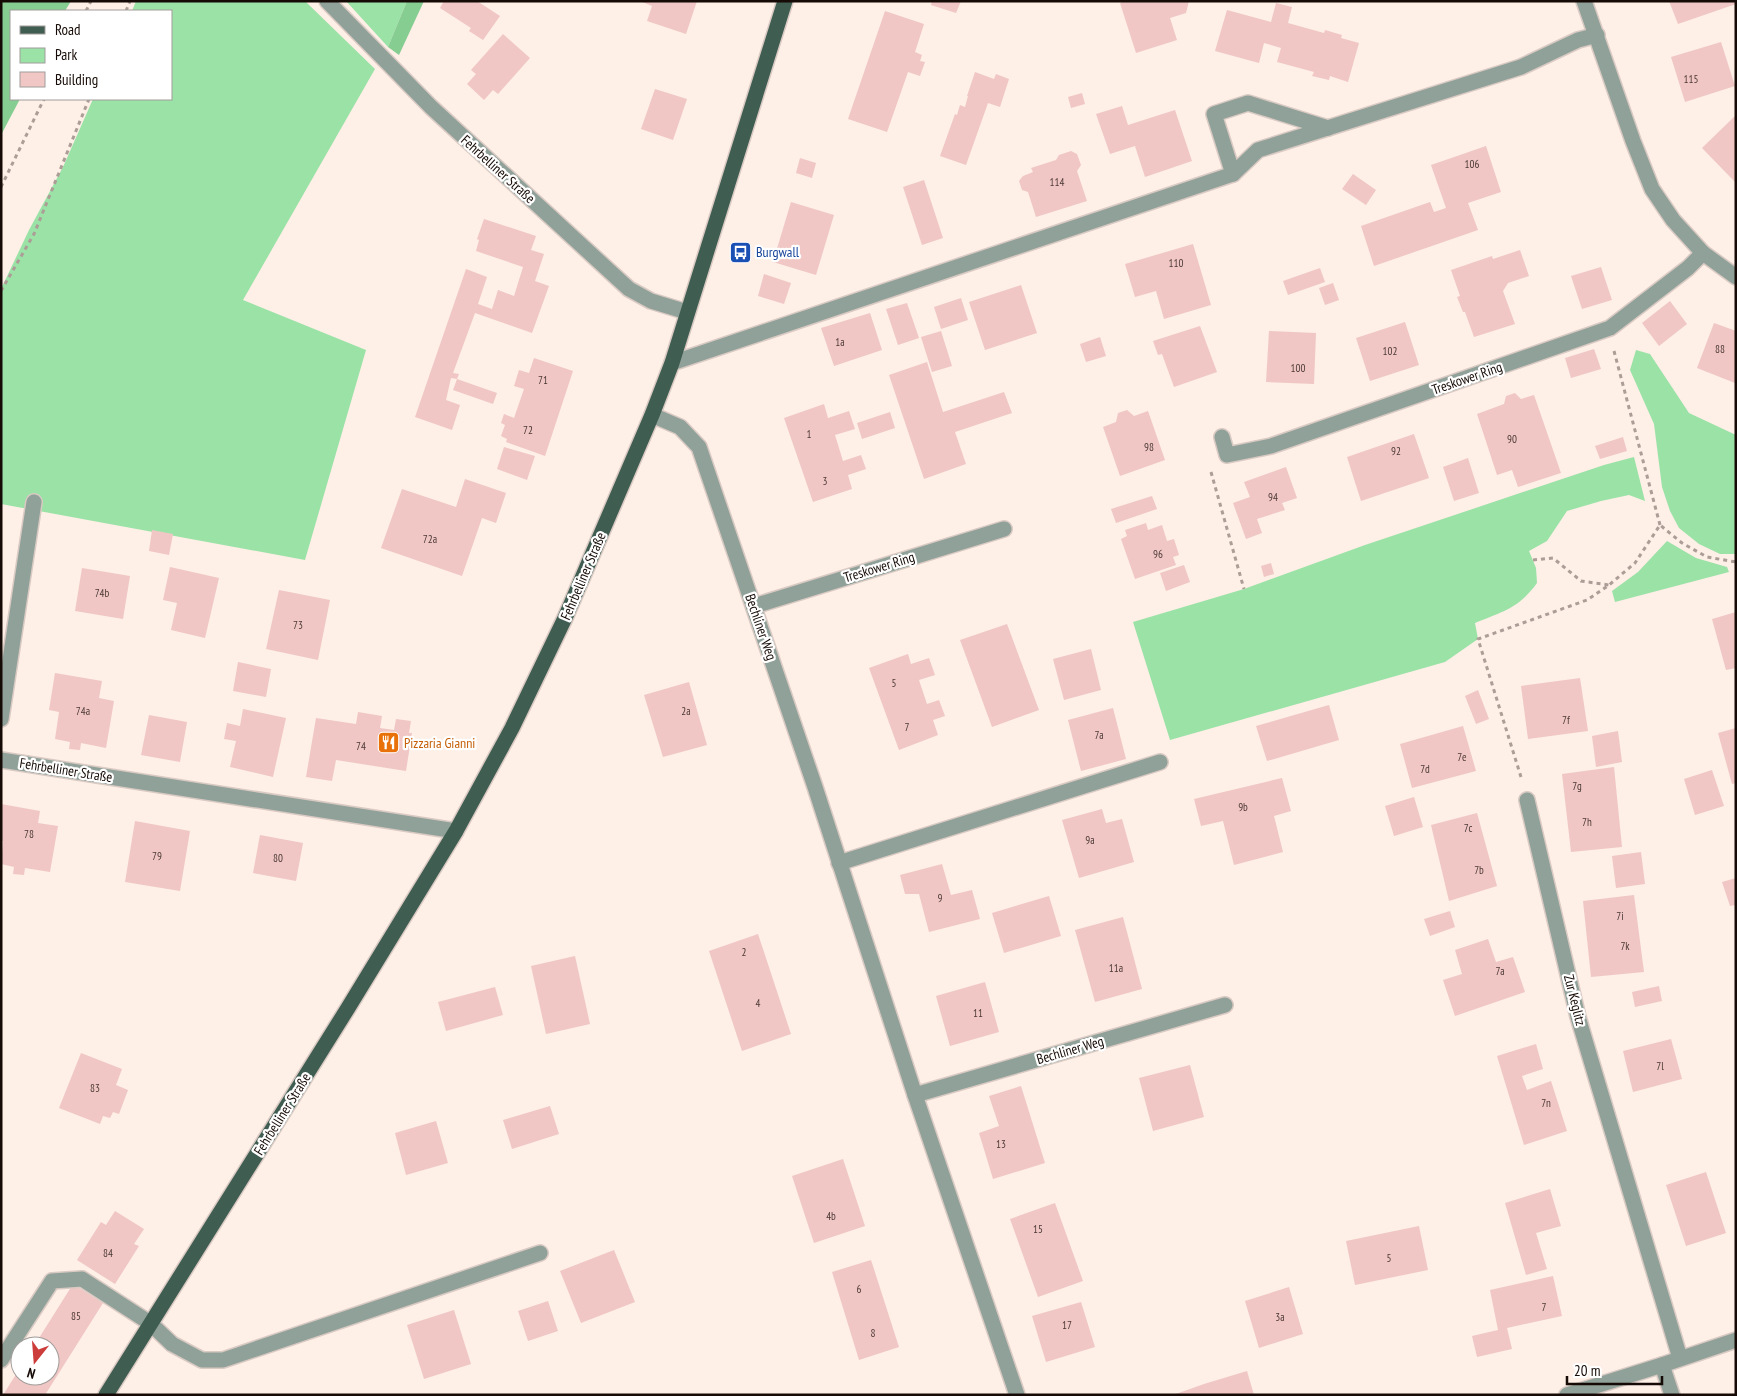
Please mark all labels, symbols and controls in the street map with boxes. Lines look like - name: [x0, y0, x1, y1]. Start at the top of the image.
- legend: [10, 10, 172, 100]
- text: Road: [55, 20, 81, 39]
- text: Park: [55, 45, 77, 64]
- text: Building: [55, 70, 98, 89]
- house number: 115: [1684, 72, 1698, 86]
- street label: Fehrbelliner Straße: [457, 131, 539, 207]
- house number: 106: [1465, 157, 1479, 171]
- house number: 114: [1050, 175, 1064, 189]
- bus stop icon: Burgwall: [728, 240, 752, 264]
- place label: Burgwall: [756, 243, 800, 261]
- house number: 110: [1169, 256, 1183, 270]
- house number: 1a: [835, 335, 845, 349]
- house number: 88: [1715, 342, 1725, 356]
- house number: 102: [1383, 344, 1397, 358]
- street label: Treskower Ring: [1429, 358, 1505, 398]
- house number: 100: [1291, 361, 1305, 375]
- house number: 71: [538, 373, 548, 387]
- house number: 72: [523, 423, 533, 437]
- house number: 1: [807, 427, 812, 441]
- house number: 90: [1507, 432, 1517, 446]
- house number: 98: [1144, 440, 1154, 454]
- house number: 92: [1391, 444, 1401, 458]
- house number: 3: [823, 474, 828, 488]
- house number: 94: [1268, 490, 1278, 504]
- street label: Fehrbelliner Straße: [556, 529, 610, 623]
- house number: 72a: [423, 532, 437, 546]
- house number: 96: [1153, 547, 1163, 561]
- street label: Treskower Ring: [841, 548, 917, 586]
- house number: 74b: [95, 586, 110, 600]
- street label: Bechliner Weg: [741, 592, 781, 662]
- house number: 73: [293, 618, 303, 632]
- house number: 5: [892, 676, 897, 690]
- house number: 74a: [76, 704, 90, 718]
- house number: 2a: [681, 704, 691, 718]
- house number: 7f: [1562, 713, 1571, 727]
- house number: 7: [905, 720, 910, 734]
- house number: 7a: [1094, 728, 1104, 742]
- restaurant icon: Pizzaria Gianni: [376, 731, 400, 755]
- place label: Pizzaria Gianni: [404, 734, 475, 752]
- house number: 74: [356, 739, 366, 753]
- house number: 7e: [1457, 750, 1467, 764]
- street label: Fehrbelliner Straße: [18, 754, 114, 786]
- house number: 7d: [1420, 762, 1430, 776]
- house number: 7g: [1572, 779, 1582, 793]
- house number: 9b: [1238, 800, 1248, 814]
- house number: 7h: [1582, 815, 1592, 829]
- house number: 7c: [1464, 821, 1472, 835]
- house number: 78: [24, 827, 34, 841]
- house number: 9a: [1085, 833, 1095, 847]
- house number: 79: [152, 849, 162, 863]
- house number: 80: [273, 851, 283, 865]
- house number: 7b: [1474, 863, 1484, 877]
- house number: 9: [938, 891, 943, 905]
- house number: 7i: [1616, 909, 1624, 923]
- house number: 7k: [1620, 939, 1630, 953]
- house number: 2: [742, 945, 747, 959]
- house number: 11a: [1109, 961, 1123, 975]
- house number: 7a: [1495, 964, 1505, 978]
- street label: Zur Keglitz: [1560, 973, 1590, 1027]
- house number: 4: [756, 996, 761, 1010]
- house number: 11: [973, 1006, 983, 1020]
- street label: Bechliner Weg: [1034, 1032, 1106, 1068]
- house number: 7l: [1656, 1059, 1664, 1073]
- street label: Fehrbelliner Straße: [250, 1069, 315, 1158]
- house number: 83: [90, 1081, 100, 1095]
- house number: 7n: [1541, 1096, 1551, 1110]
- house number: 13: [996, 1137, 1006, 1151]
- house number: 4b: [826, 1209, 836, 1223]
- house number: 15: [1033, 1222, 1043, 1236]
- house number: 84: [103, 1246, 113, 1260]
- house number: 5: [1387, 1251, 1392, 1265]
- house number: 6: [857, 1282, 862, 1296]
- house number: 7: [1542, 1300, 1547, 1314]
- house number: 85: [71, 1309, 81, 1323]
- house number: 3a: [1275, 1310, 1285, 1324]
- house number: 17: [1062, 1318, 1072, 1332]
- house number: 8: [871, 1326, 876, 1340]
- north arrow: [10, 1336, 60, 1386]
- scale bar: [1567, 1354, 1662, 1386]
- text: 20 m: [1574, 1361, 1600, 1380]
- text: N: [25, 1364, 37, 1383]

